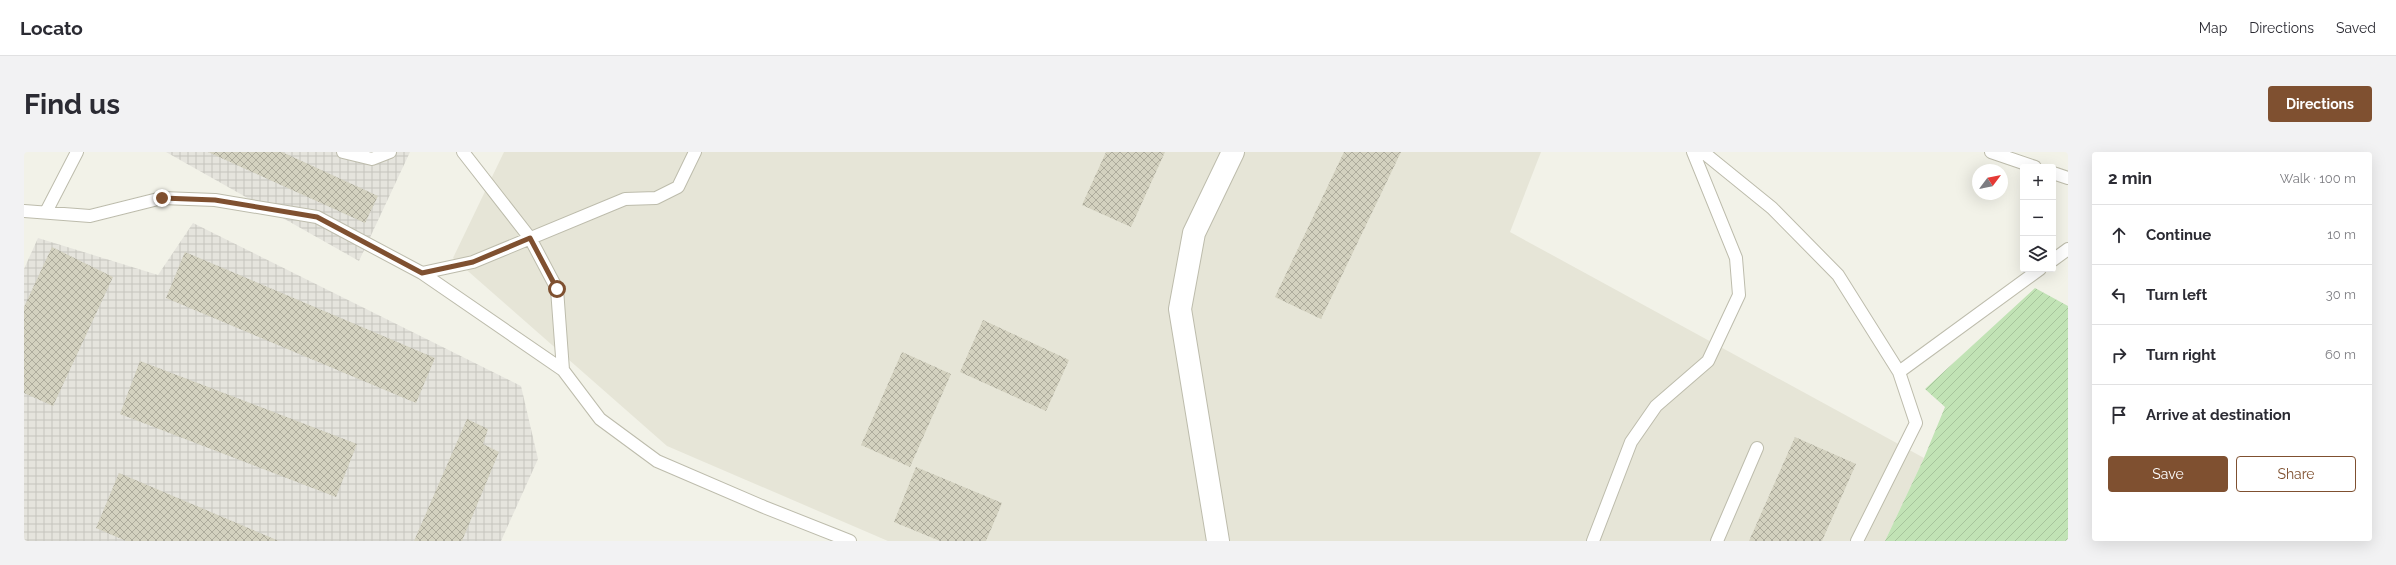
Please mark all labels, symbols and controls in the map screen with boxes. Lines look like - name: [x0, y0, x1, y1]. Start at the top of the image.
- text: Locato: [20, 17, 83, 39]
- text: Map: [2199, 20, 2227, 36]
- text: Directions: [2249, 20, 2314, 36]
- text: Saved: [2336, 20, 2376, 36]
- button: Directions: [2268, 86, 2372, 122]
- text: Find us: [24, 88, 120, 121]
- north arrow: [1972, 164, 2008, 200]
- map controls: [2020, 164, 2056, 272]
- button: +: [2020, 164, 2056, 200]
- text: 2 min: [2108, 168, 2152, 188]
- text: Walk · 100 m: [2280, 171, 2356, 186]
- route end: [153, 189, 171, 207]
- button: −: [2020, 200, 2056, 236]
- icon: ahead: [2108, 224, 2130, 246]
- text: Continue: [2146, 226, 2211, 244]
- text: 10 m: [2327, 227, 2356, 242]
- button: layers: [2020, 236, 2056, 272]
- route start: [548, 280, 566, 298]
- icon: left: [2108, 284, 2130, 306]
- text: Turn left: [2146, 286, 2207, 304]
- text: 30 m: [2326, 287, 2356, 302]
- icon: right: [2108, 344, 2130, 366]
- text: Turn right: [2146, 346, 2216, 364]
- text: 60 m: [2325, 347, 2356, 362]
- icon: arrive: [2108, 404, 2130, 426]
- text: Arrive at destination: [2146, 406, 2291, 424]
- button: Save: [2108, 456, 2228, 492]
- button: Share: [2236, 456, 2356, 492]

